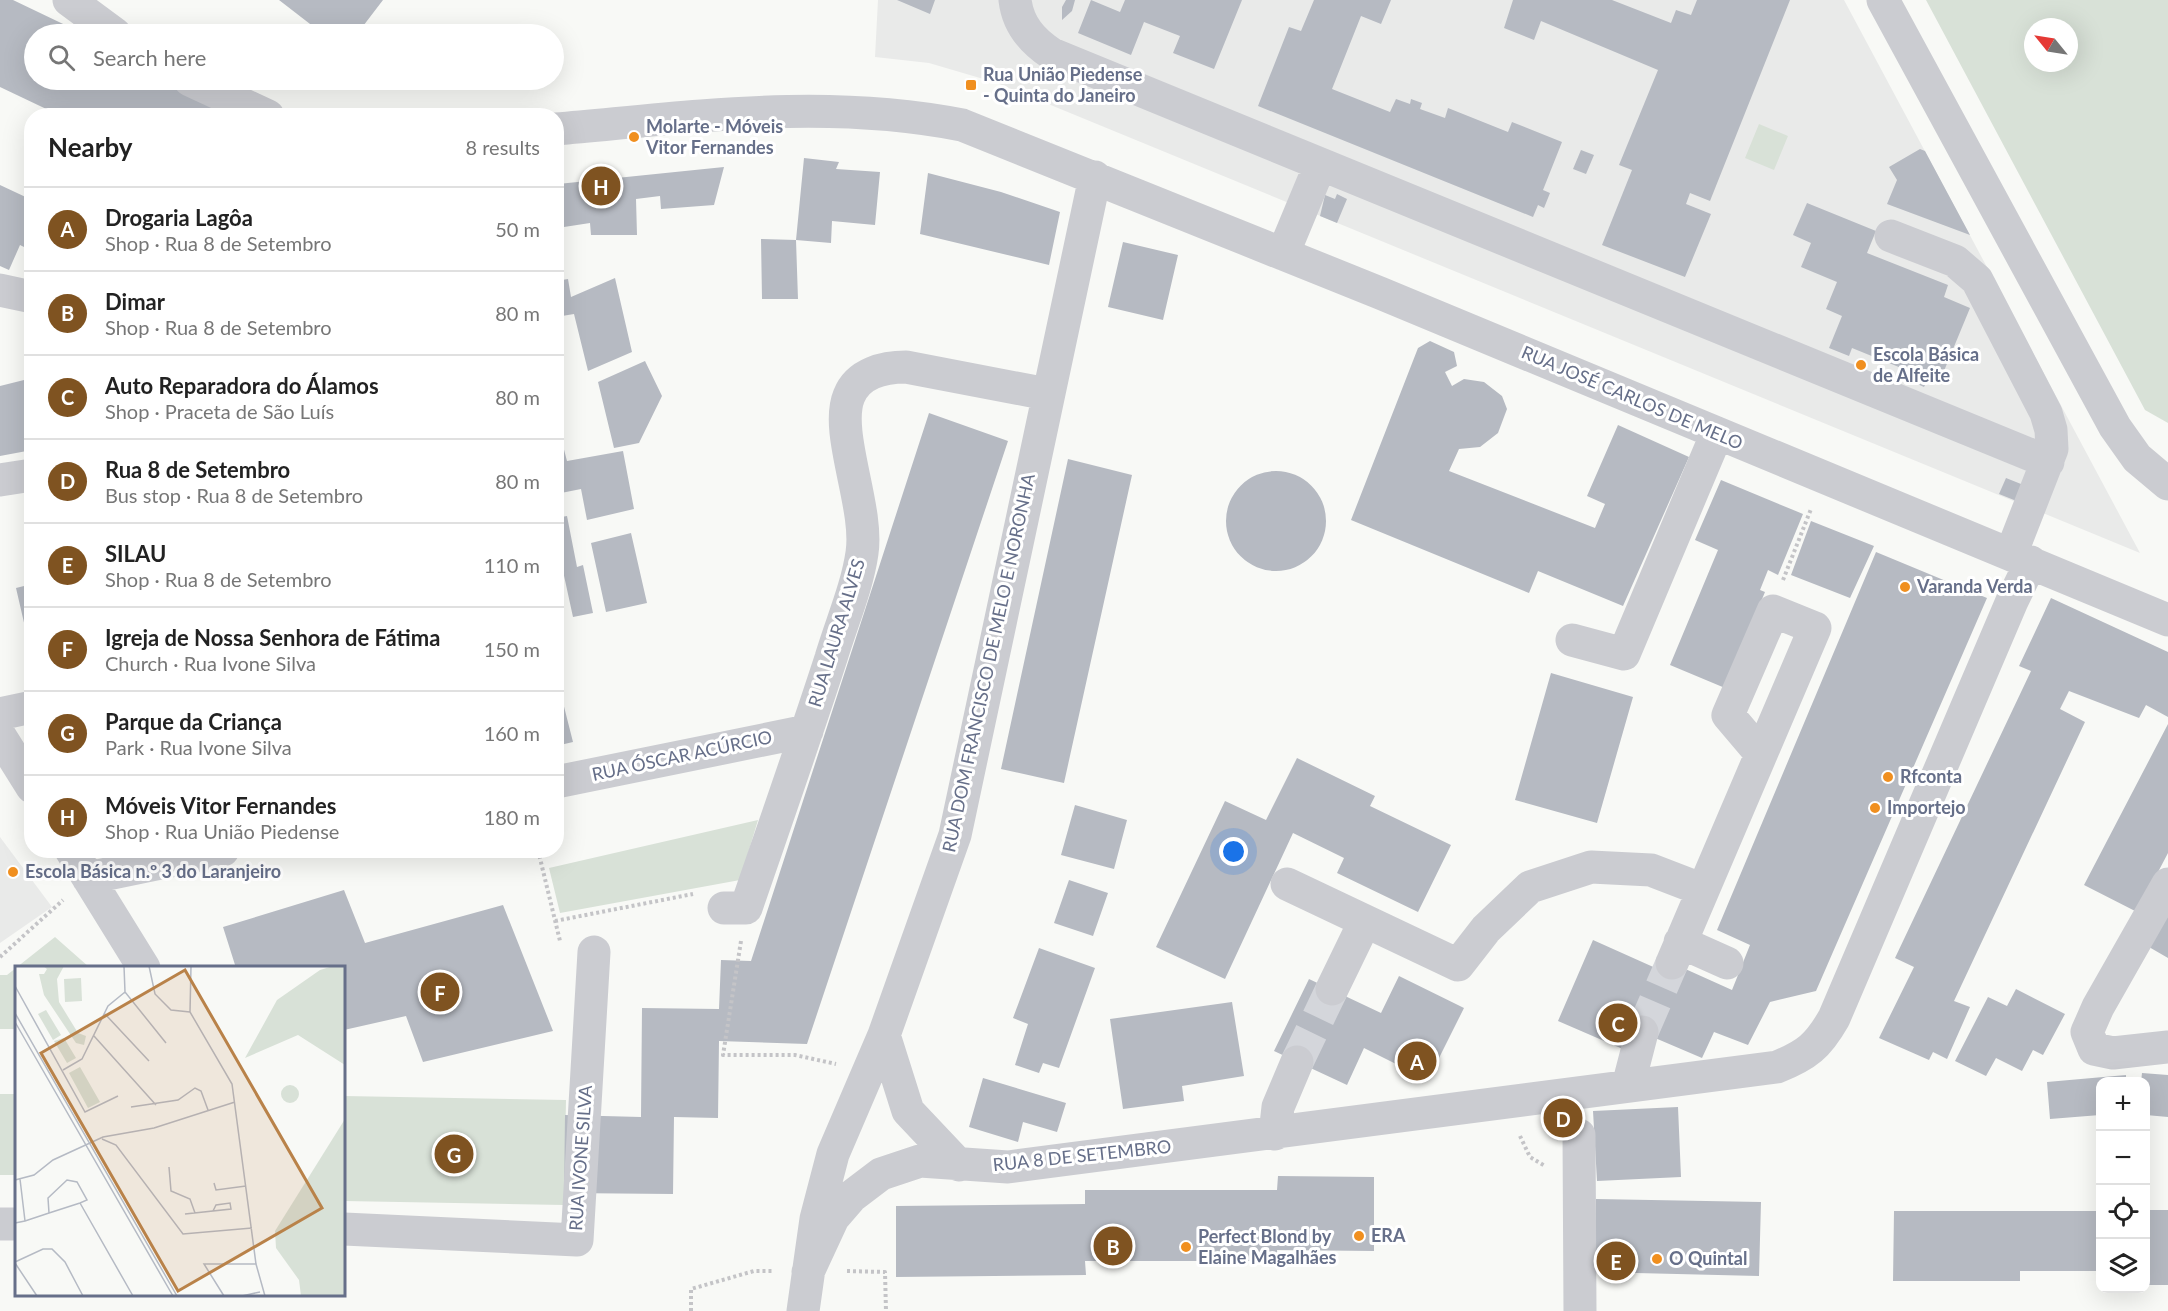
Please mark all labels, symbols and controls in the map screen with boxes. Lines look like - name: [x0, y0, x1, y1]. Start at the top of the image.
- north arrow: [2024, 18, 2078, 72]
- search box: [24, 24, 564, 90]
- icon: search: [45, 41, 78, 74]
- text: Search here: [93, 44, 206, 71]
- place label: Rua União Piedense - Quinta do Janeiro: [983, 63, 1143, 106]
- marker: Rua União Piedense - Quinta do Janeiro: [964, 78, 978, 92]
- place label: Molarte - Móveis Vitor Fernandes: [645, 115, 783, 158]
- marker: Molarte - Móveis Vitor Fernandes: [627, 130, 641, 144]
- text: Nearby: [48, 131, 133, 163]
- text: 8 results: [465, 135, 540, 159]
- pin: H: [582, 164, 620, 208]
- text: Drogaria Lagôa: [105, 204, 253, 231]
- text: A: [61, 217, 74, 241]
- text: 50 m: [495, 217, 540, 241]
- text: Shop · Rua 8 de Setembro: [105, 231, 332, 255]
- text: Dimar: [105, 288, 165, 315]
- text: B: [61, 301, 74, 325]
- text: 80 m: [495, 301, 540, 325]
- text: Shop · Rua 8 de Setembro: [105, 315, 332, 339]
- street label: RUA JOSÉ CARLOS DE MELO: [1518, 340, 1746, 454]
- place label: Escola Básica de Alfeite: [1873, 343, 1979, 386]
- marker: Escola Básica de Alfeite: [1854, 358, 1868, 372]
- text: Auto Reparadora do Álamos: [105, 372, 379, 399]
- text: C: [61, 385, 74, 409]
- text: 80 m: [495, 385, 540, 409]
- text: Shop · Praceta de São Luís: [105, 399, 334, 423]
- text: Rua 8 de Setembro: [105, 456, 290, 483]
- text: D: [60, 469, 75, 493]
- text: 80 m: [495, 469, 540, 493]
- street label: RUA DOM FRANCISCO DE MELO E NORONHA: [937, 471, 1039, 854]
- text: Bus stop · Rua 8 de Setembro: [105, 483, 363, 507]
- text: SILAU: [105, 540, 166, 567]
- text: E: [62, 553, 73, 577]
- text: 110 m: [484, 553, 540, 577]
- street label: RUA LAURA ALVES: [803, 556, 869, 709]
- text: Shop · Rua 8 de Setembro: [105, 567, 332, 591]
- place label: Varanda Verda: [1916, 575, 2033, 597]
- marker: Varanda Verda: [1898, 580, 1912, 594]
- text: Igreja de Nossa Senhora de Fátima: [105, 624, 440, 651]
- text: F: [62, 637, 73, 661]
- text: 150 m: [484, 637, 540, 661]
- text: Church · Rua Ivone Silva: [105, 651, 316, 675]
- text: Parque da Criança: [105, 708, 282, 735]
- text: G: [60, 721, 75, 745]
- text: 160 m: [484, 721, 540, 745]
- street label: RUA ÓSCAR ACÚRCIO: [590, 725, 774, 785]
- text: Park · Rua Ivone Silva: [105, 735, 292, 759]
- place label: Rfconta: [1900, 765, 1962, 787]
- marker: Rfconta: [1881, 770, 1895, 784]
- text: Móveis Vitor Fernandes: [105, 792, 337, 819]
- place label: Importejo: [1887, 796, 1966, 818]
- marker: Importejo: [1868, 801, 1882, 815]
- text: H: [60, 805, 75, 829]
- text: 180 m: [484, 805, 540, 829]
- text: Shop · Rua União Piedense: [105, 819, 339, 843]
- your location: [1219, 837, 1248, 866]
- place label: Escola Básica n.º 3 do Laranjeiro: [25, 860, 281, 882]
- marker: Escola Básica n.º 3 do Laranjeiro: [6, 865, 20, 879]
- inset map: [15, 966, 345, 1296]
- pin: F: [420, 970, 460, 1014]
- pin: C: [1598, 1000, 1638, 1046]
- pin: A: [1398, 1038, 1436, 1084]
- map controls: [2096, 1077, 2150, 1293]
- button: +: [2096, 1077, 2150, 1131]
- street label: RUA IVONE SILVA: [564, 1083, 596, 1232]
- pin: D: [1544, 1096, 1582, 1140]
- button: −: [2096, 1131, 2150, 1185]
- pin: G: [434, 1132, 474, 1176]
- street label: RUA 8 DE SETEMBRO: [992, 1135, 1172, 1175]
- button: locate: [2096, 1185, 2150, 1239]
- pin: B: [1094, 1224, 1132, 1268]
- place label: ERA: [1371, 1224, 1406, 1246]
- place label: Perfect Blond by Elaine Magalhães: [1198, 1225, 1337, 1268]
- marker: ERA: [1352, 1229, 1366, 1243]
- pin: E: [1596, 1238, 1636, 1284]
- button: layers: [2096, 1239, 2150, 1293]
- marker: Perfect Blond by Elaine Magalhães: [1179, 1240, 1193, 1254]
- place label: O Quintal: [1669, 1247, 1747, 1269]
- marker: O Quintal: [1650, 1252, 1664, 1266]

